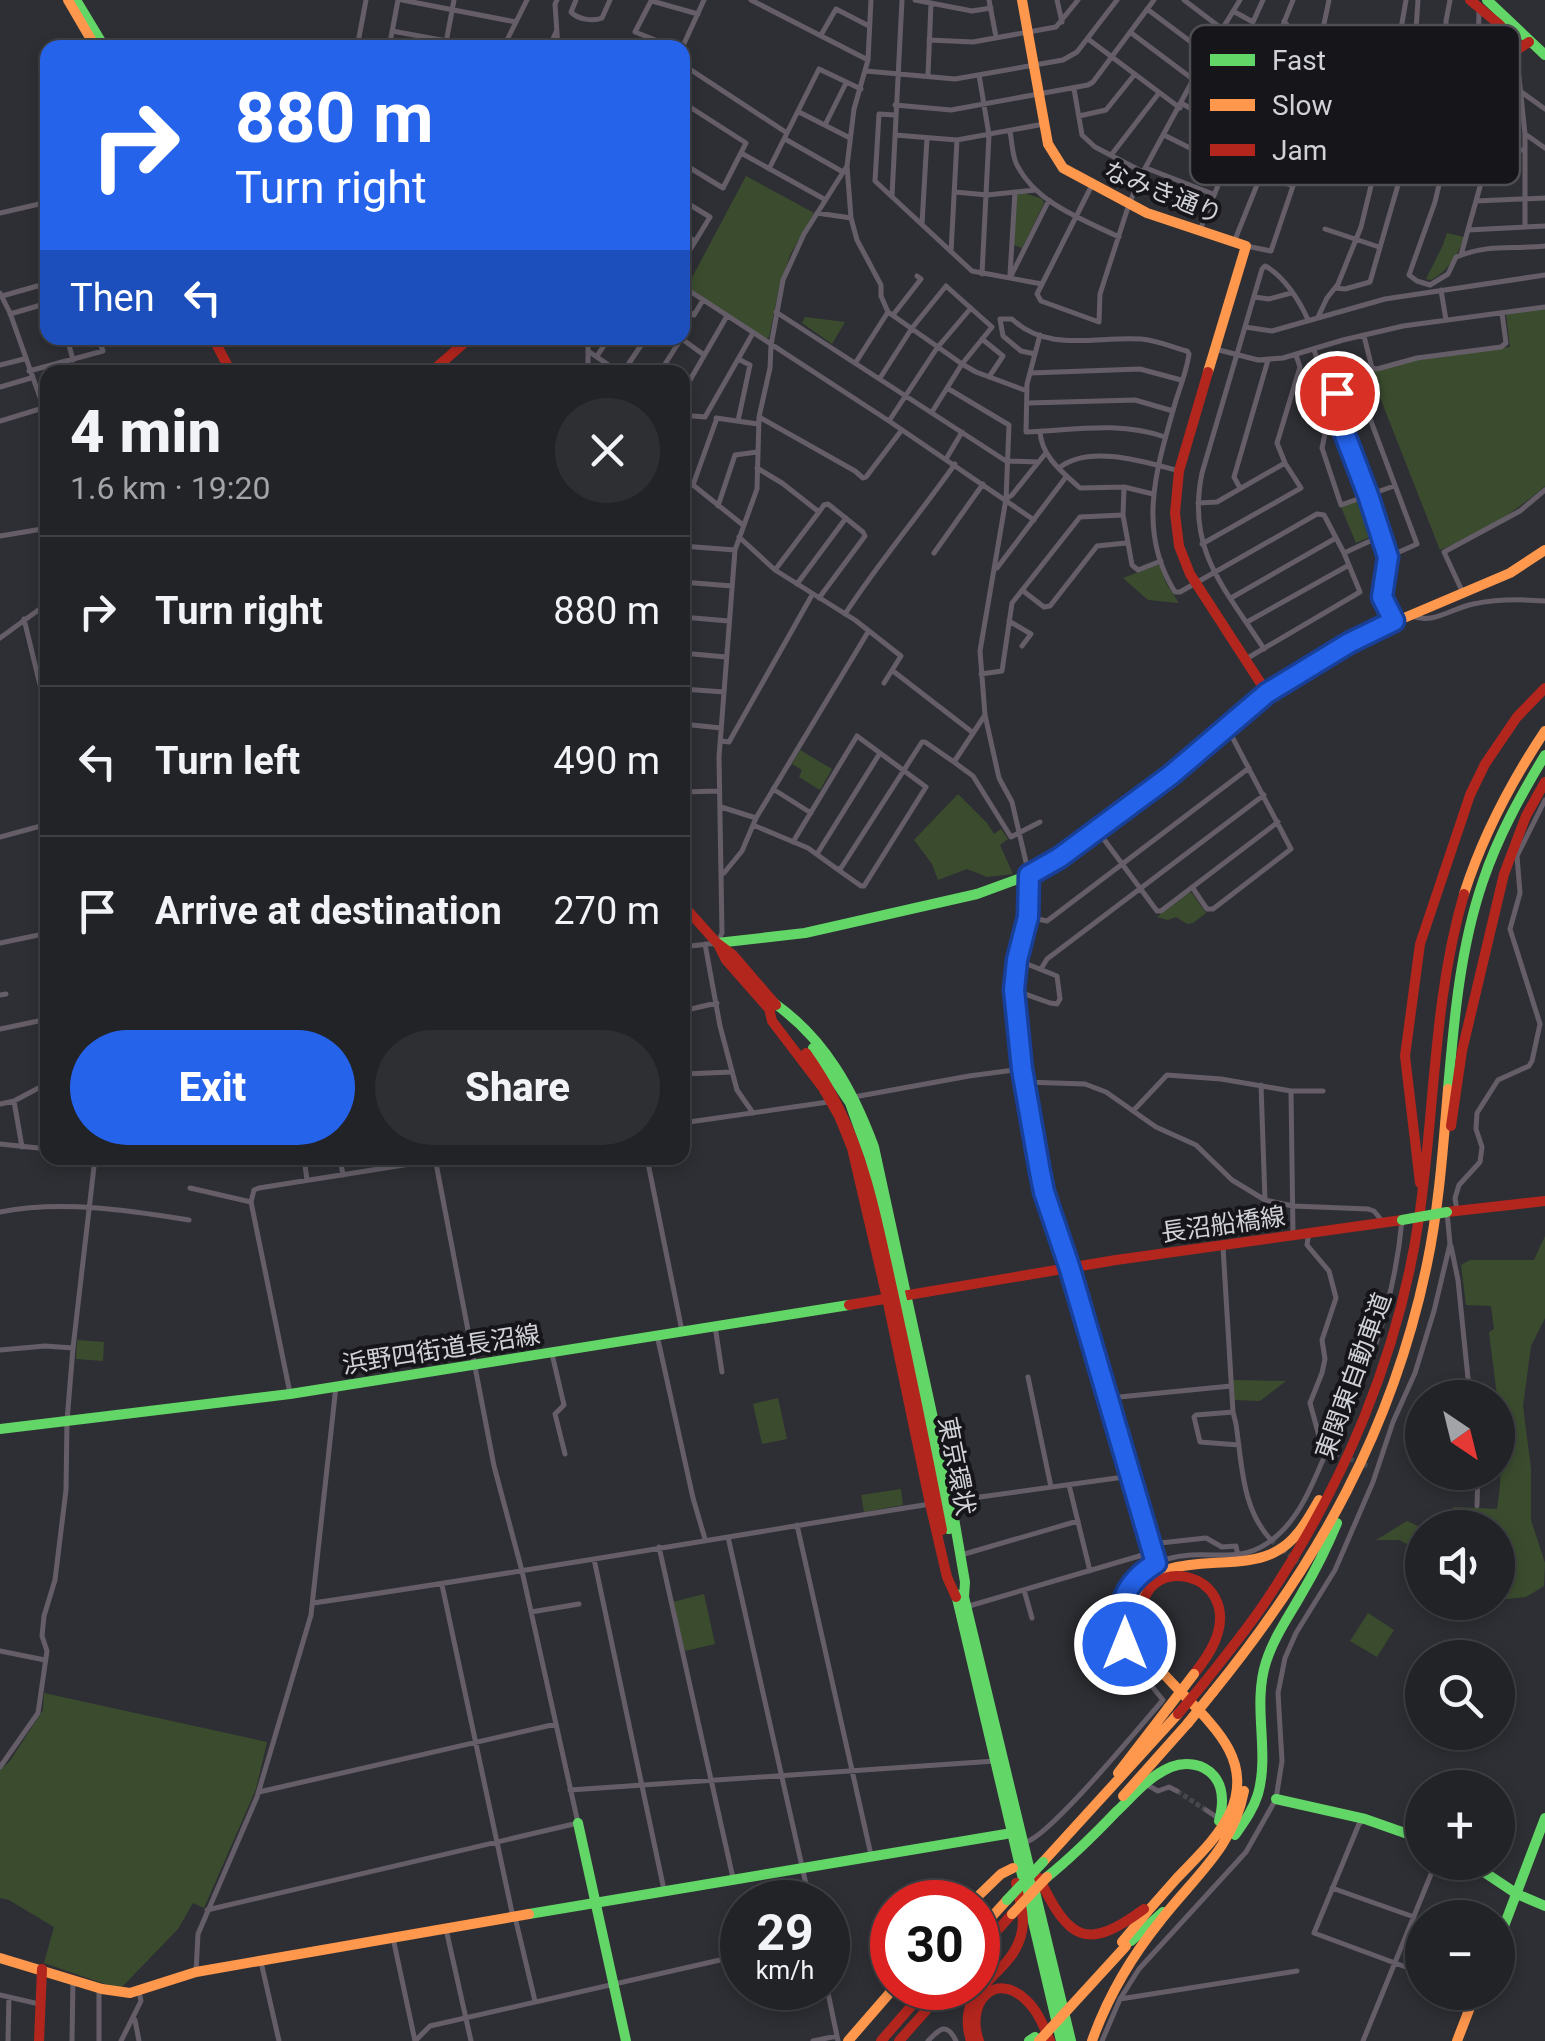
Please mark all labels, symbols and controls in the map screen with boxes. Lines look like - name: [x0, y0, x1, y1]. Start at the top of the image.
- legend: [1190, 25, 1520, 185]
- text: Fast: [1272, 44, 1326, 77]
- text: 880 m: [235, 77, 434, 159]
- icon: right: [70, 80, 200, 210]
- text: Slow: [1272, 89, 1332, 122]
- text: Jam: [1272, 134, 1327, 167]
- street label: なみき通り: [1099, 156, 1226, 229]
- text: Turn right: [235, 161, 427, 214]
- icon: left: [175, 270, 230, 325]
- text: Then: [70, 276, 155, 320]
- pin: [1295, 351, 1380, 436]
- icon: arrive: [1310, 366, 1365, 421]
- text: 4 min: [70, 396, 221, 467]
- button: close: [555, 398, 660, 503]
- text: 1.6 km · 19:20: [70, 469, 271, 507]
- icon: right: [70, 584, 125, 639]
- text: Turn right: [155, 589, 323, 633]
- text: 880 m: [553, 589, 660, 633]
- icon: left: [70, 734, 125, 789]
- text: Turn left: [155, 739, 300, 783]
- text: 490 m: [553, 739, 660, 783]
- icon: arrive: [70, 884, 125, 939]
- text: Arrive at destination: [155, 889, 502, 933]
- text: 270 m: [553, 889, 660, 933]
- button: Exit: [70, 1030, 355, 1145]
- button: Share: [375, 1030, 660, 1145]
- street label: 長沼船橋線: [1159, 1201, 1287, 1248]
- street label: 東関東自動車道: [1310, 1289, 1397, 1463]
- street label: 浜野四街道長沼線: [340, 1320, 542, 1379]
- north arrow: [1405, 1380, 1515, 1490]
- map controls: [1405, 1380, 1515, 2010]
- street label: 東京環状: [933, 1414, 980, 1518]
- button: sound: [1405, 1510, 1515, 1620]
- position arrow: [1073, 1592, 1177, 1696]
- button: search: [1405, 1640, 1515, 1750]
- button: +: [1405, 1770, 1515, 1880]
- speed limit sign: 30: [870, 1880, 1000, 2010]
- button: −: [1405, 1900, 1515, 2010]
- text: 29: [756, 1904, 814, 1962]
- text: km/h: [756, 1956, 814, 1985]

